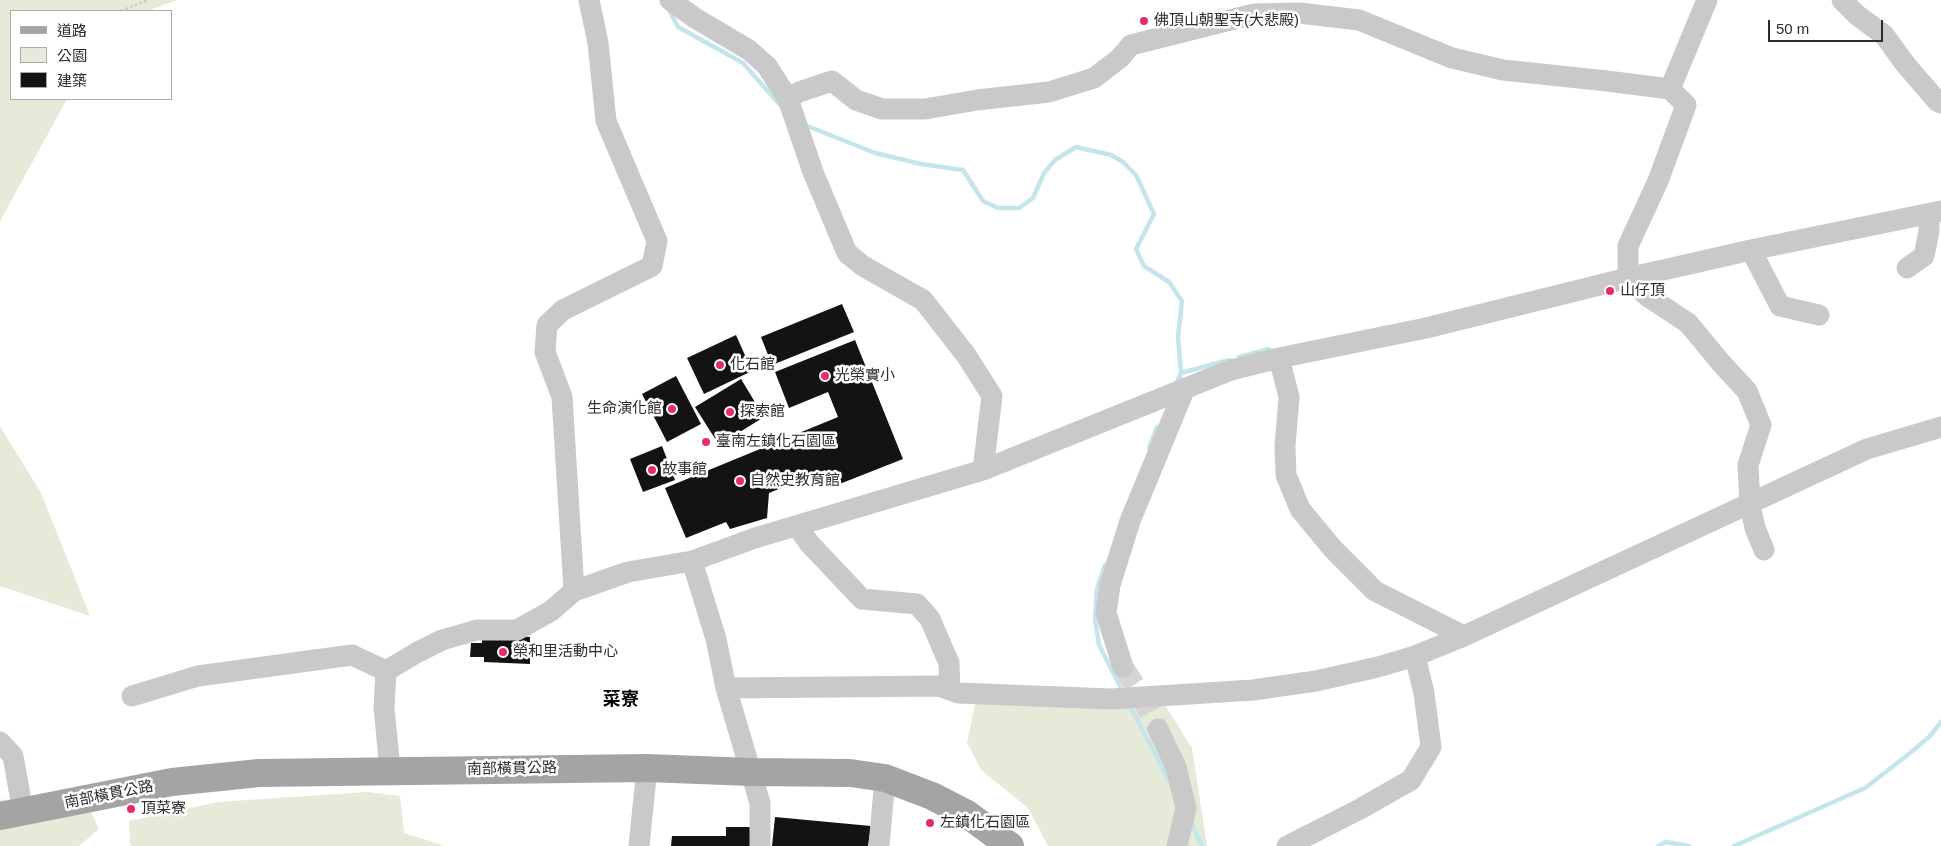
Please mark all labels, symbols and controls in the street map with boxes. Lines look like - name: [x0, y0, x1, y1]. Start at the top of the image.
- legend: [10, 10, 172, 100]
- scale bar: [1771, 10, 1886, 42]
- place label: 佛頂山朝聖寺(大悲殿): [1154, 12, 1299, 30]
- marker: 佛頂山朝聖寺(大悲殿): [1138, 15, 1150, 27]
- text: 50 m: [1776, 20, 1809, 37]
- text: 道路: [57, 22, 87, 39]
- text: 公園: [57, 47, 87, 64]
- text: 建築: [57, 72, 87, 89]
- place label: 山仔頂: [1620, 282, 1665, 300]
- marker: 山仔頂: [1604, 285, 1616, 297]
- place label: 化石館: [730, 356, 775, 374]
- marker: 化石館: [714, 359, 726, 371]
- place label: 光榮實小: [835, 367, 895, 385]
- marker: 光榮實小: [819, 370, 831, 382]
- place label: 生命演化館: [587, 400, 662, 418]
- marker: 生命演化館: [666, 403, 678, 415]
- place label: 探索館: [740, 403, 785, 421]
- marker: 探索館: [724, 406, 736, 418]
- place label: 臺南左鎮化石園區: [716, 433, 836, 451]
- marker: 臺南左鎮化石園區: [700, 436, 712, 448]
- place label: 故事館: [662, 461, 707, 479]
- marker: 故事館: [646, 464, 658, 476]
- place label: 自然史教育館: [750, 472, 840, 490]
- marker: 自然史教育館: [734, 475, 746, 487]
- place label: 榮和里活動中心: [513, 643, 618, 661]
- marker: 榮和里活動中心: [497, 646, 509, 658]
- district label: 菜寮: [603, 689, 639, 711]
- street label: 南部橫貫公路: [467, 759, 557, 779]
- street label: 南部橫貫公路: [63, 778, 155, 812]
- place label: 頂菜寮: [141, 800, 186, 818]
- marker: 頂菜寮: [125, 803, 137, 815]
- place label: 左鎮化石園區: [940, 814, 1030, 832]
- marker: 左鎮化石園區: [924, 817, 936, 829]

